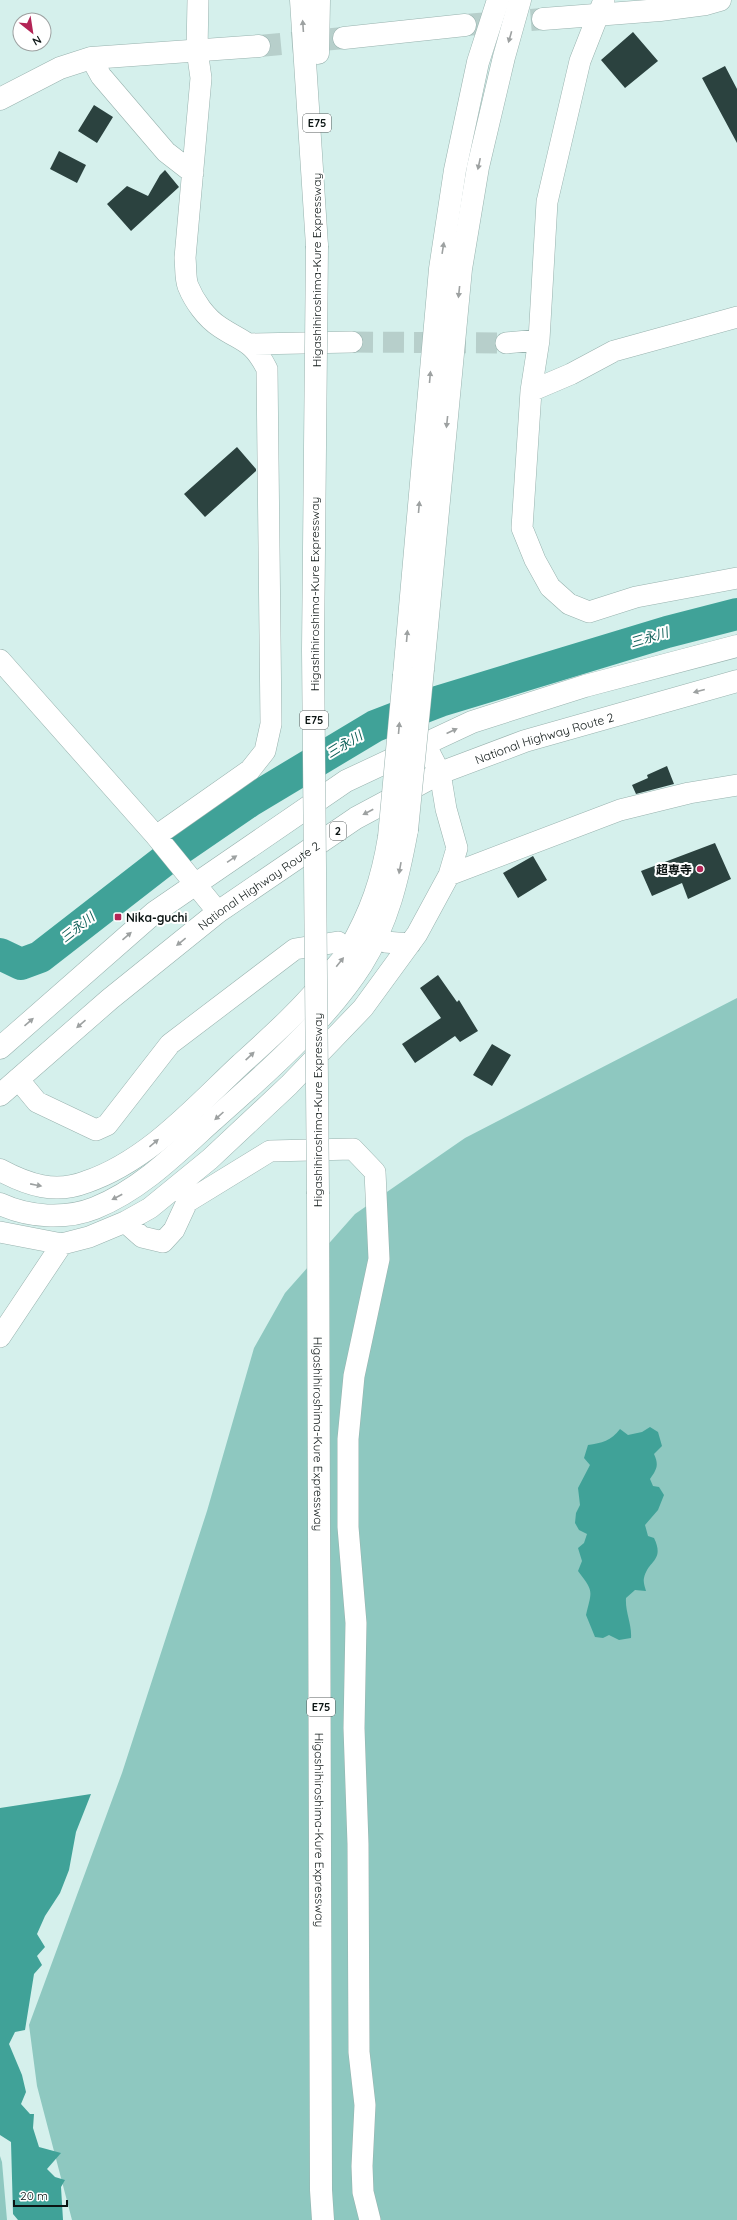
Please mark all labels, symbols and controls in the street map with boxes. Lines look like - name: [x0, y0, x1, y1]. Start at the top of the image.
- north arrow: [12, 12, 52, 52]
- one-way arrow: [300, 19, 306, 32]
- one-way arrow: [507, 32, 513, 44]
- text: N: [30, 33, 44, 49]
- road number: E75: [303, 114, 331, 132]
- one-way arrow: [476, 158, 482, 170]
- street label: Higashihiroshima-Kure Expressway: [309, 173, 324, 367]
- one-way arrow: [440, 242, 446, 254]
- one-way arrow: [456, 286, 463, 298]
- one-way arrow: [427, 371, 433, 383]
- one-way arrow: [443, 416, 450, 428]
- street label: Higashihiroshima-Kure Expressway: [307, 497, 322, 691]
- one-way arrow: [415, 501, 422, 513]
- water label: 三永川: [628, 623, 672, 650]
- one-way arrow: [404, 630, 411, 642]
- one-way arrow: [693, 688, 705, 694]
- street label: National Highway Route 2: [472, 709, 616, 767]
- road number: E75: [300, 711, 328, 729]
- one-way arrow: [395, 722, 402, 734]
- water label: 三永川: [323, 726, 367, 761]
- one-way arrow: [447, 728, 458, 734]
- one-way arrow: [362, 808, 374, 815]
- road number: 2: [330, 822, 346, 840]
- street label: National Highway Route 2: [194, 838, 322, 933]
- one-way arrow: [226, 855, 237, 863]
- one-way arrow: [397, 862, 403, 875]
- place label: 超専寺: [656, 862, 692, 877]
- marker: 超専寺: [695, 864, 705, 874]
- water label: 三永川: [57, 907, 99, 945]
- place label: Nika-guchi: [126, 910, 188, 925]
- marker: Nika-guchi: [113, 912, 123, 922]
- one-way arrow: [122, 932, 132, 941]
- one-way arrow: [176, 938, 187, 946]
- one-way arrow: [335, 957, 344, 967]
- street label: Higashihiroshima-Kure Expressway: [310, 1013, 325, 1207]
- one-way arrow: [25, 1018, 34, 1027]
- one-way arrow: [75, 1020, 86, 1029]
- one-way arrow: [245, 1051, 255, 1061]
- one-way arrow: [213, 1111, 224, 1120]
- one-way arrow: [148, 1138, 159, 1147]
- one-way arrow: [30, 1182, 42, 1188]
- one-way arrow: [111, 1193, 123, 1200]
- street label: Higashihiroshima-Kure Expressway: [311, 1337, 327, 1531]
- road number: E75: [307, 1698, 335, 1716]
- street label: Higashihiroshima-Kure Expressway: [312, 1733, 328, 1927]
- scale bar: [14, 2182, 67, 2208]
- text: 20 m: [20, 2188, 48, 2203]

